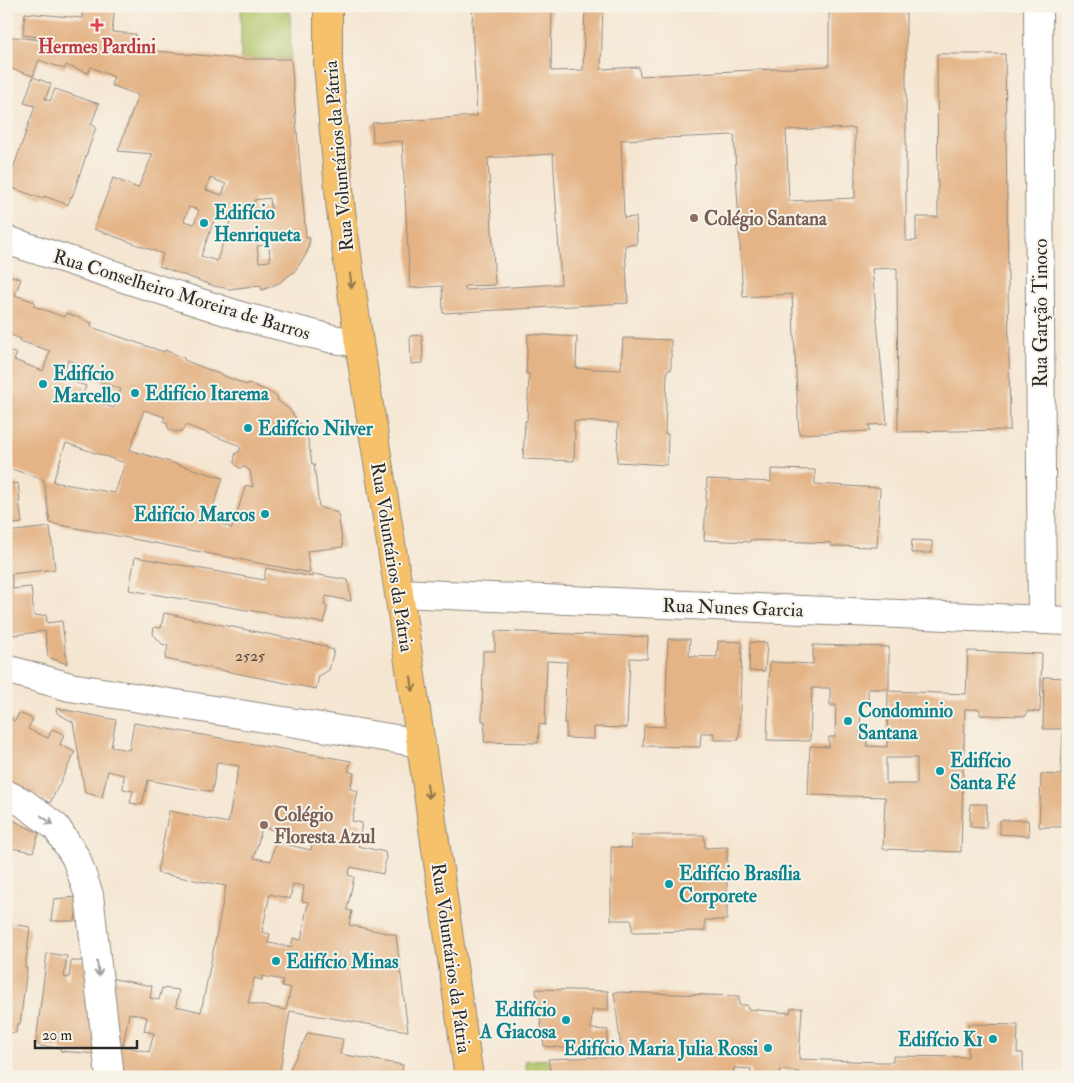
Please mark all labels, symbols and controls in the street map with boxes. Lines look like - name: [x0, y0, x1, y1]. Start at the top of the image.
- marker: Hermes Pardini: [90, 18, 104, 32]
- place label: Hermes Pardini: [38, 35, 156, 59]
- street label: Rua Voluntários da Pátria: [319, 59, 359, 252]
- place label: Edifício Henriqueta: [214, 201, 302, 248]
- place label: Colégio Santana: [704, 207, 828, 232]
- marker: Colégio Santana: [688, 212, 700, 224]
- marker: Edifício Henriqueta: [198, 217, 210, 229]
- street label: Rua Garção Tinoco: [1029, 238, 1053, 388]
- street label: Rua Conselheiro Moreira de Barros: [50, 244, 313, 346]
- one-way arrow: [346, 273, 356, 289]
- place label: Edifício Marcello: [52, 362, 120, 408]
- marker: Edifício Marcello: [37, 378, 49, 390]
- place label: Edifício Itarema: [145, 382, 270, 406]
- marker: Edifício Itarema: [129, 387, 141, 399]
- place label: Edifício Nilver: [258, 417, 374, 441]
- marker: Edifício Nilver: [242, 422, 254, 434]
- street label: Rua Voluntários da Pátria: [365, 461, 419, 654]
- place label: Edifício Marcos: [134, 503, 255, 527]
- marker: Edifício Marcos: [259, 508, 271, 520]
- street label: Rua Nunes Garcia: [662, 594, 804, 622]
- house number: 2525: [235, 646, 265, 666]
- one-way arrow: [407, 676, 417, 692]
- place label: Condominio Santana: [858, 699, 953, 745]
- marker: Condominio Santana: [842, 715, 854, 727]
- place label: Edifício Santa Fé: [950, 749, 1016, 795]
- marker: Edifício Santa Fé: [934, 765, 946, 777]
- one-way arrow: [423, 783, 433, 799]
- place label: Colégio Floresta Azul: [274, 803, 375, 849]
- one-way arrow: [40, 815, 54, 825]
- marker: Colégio Floresta Azul: [258, 819, 270, 831]
- street label: Rua Voluntários da Pátria: [426, 862, 476, 1055]
- place label: Edifício Brasília Corporete: [679, 862, 802, 909]
- marker: Edifício Brasília Corporete: [663, 878, 675, 890]
- place label: Edifício Minas: [286, 950, 399, 974]
- marker: Edifício Minas: [270, 955, 282, 967]
- one-way arrow: [93, 961, 103, 977]
- place label: Edifício A Giacosa: [479, 998, 557, 1044]
- marker: Edifício A Giacosa: [560, 1014, 572, 1026]
- scale bar: [35, 1018, 138, 1050]
- text: 20 m: [42, 1026, 72, 1045]
- place label: Edifício K1: [898, 1028, 983, 1052]
- marker: Edifício K1: [987, 1033, 999, 1045]
- place label: Edifício Maria Julia Rossi: [563, 1037, 758, 1061]
- marker: Edifício Maria Julia Rossi: [762, 1042, 774, 1054]

